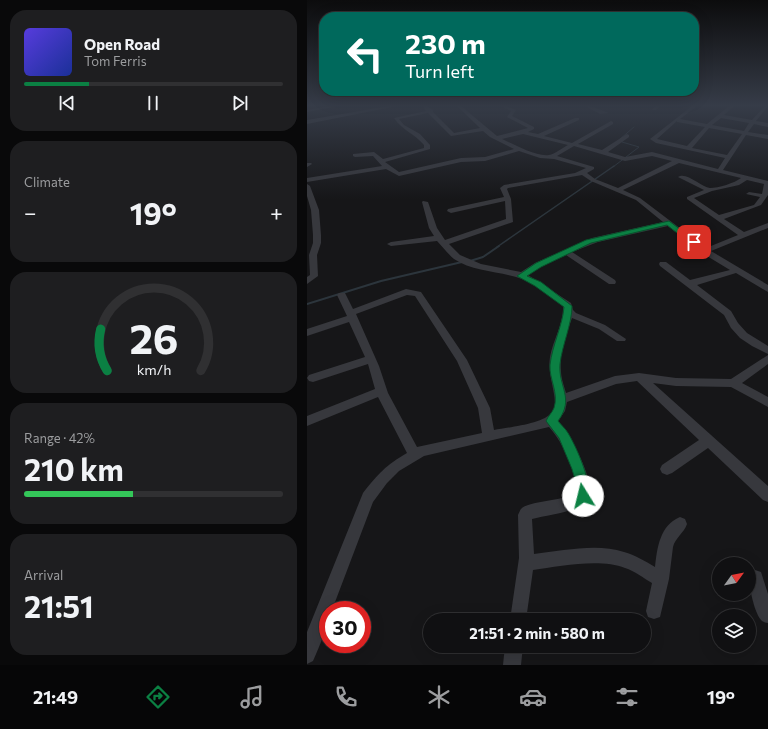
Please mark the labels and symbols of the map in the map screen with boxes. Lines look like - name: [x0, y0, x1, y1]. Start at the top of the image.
- pin: [677, 225, 711, 259]
- position arrow: [562, 475, 604, 517]
- north arrow: [712, 557, 756, 601]
- speed limit sign: 30: [319, 601, 371, 653]

